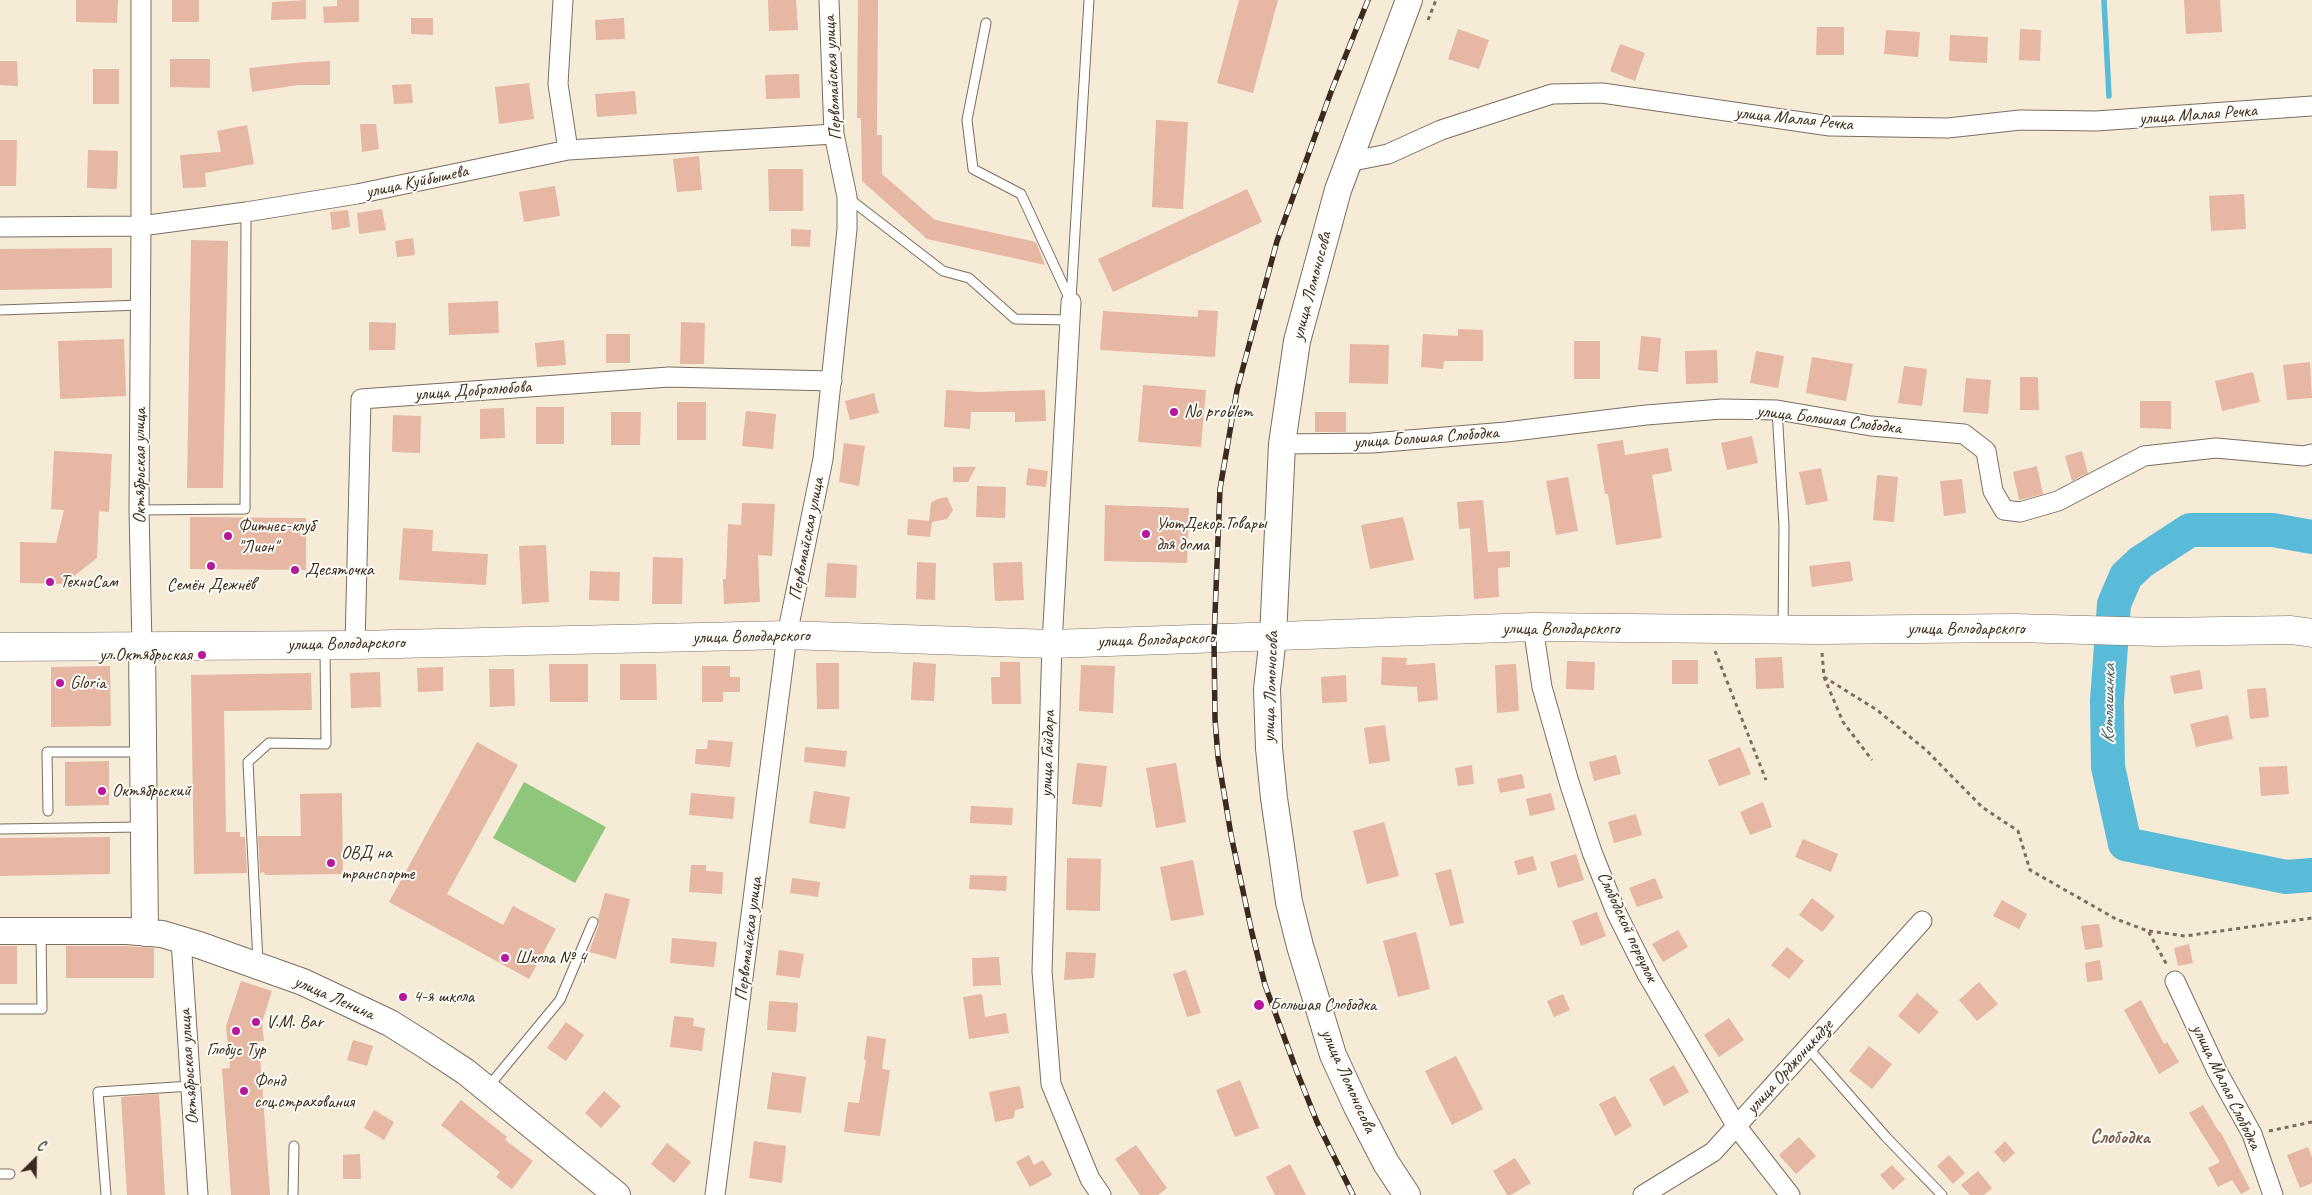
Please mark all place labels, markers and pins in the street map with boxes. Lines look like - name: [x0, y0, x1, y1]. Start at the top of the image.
- place label: No problem: [1184, 401, 1253, 423]
- marker: No problem: [1168, 406, 1180, 418]
- place label: УютДекор.Товары для дома: [1156, 513, 1266, 556]
- place label: Фитнес-клуб "Лион": [238, 515, 315, 558]
- marker: УютДекор.Товары для дома: [1140, 528, 1152, 540]
- marker: Фитнес-клуб "Лион": [222, 530, 234, 542]
- place label: Десяточка: [305, 559, 374, 581]
- marker: Семён Дежнёв: [205, 560, 217, 572]
- marker: Десяточка: [289, 564, 301, 576]
- place label: ТехноСам: [60, 571, 117, 593]
- place label: Семён Дежнёв: [167, 574, 255, 596]
- marker: ТехноСам: [44, 576, 56, 588]
- place label: ул.Октябрьская: [99, 644, 192, 666]
- marker: ул.Октябрьская: [196, 649, 208, 661]
- place label: Gloria: [70, 672, 106, 694]
- marker: Gloria: [54, 677, 66, 689]
- place label: Октябрьский: [112, 780, 191, 802]
- marker: Октябрьский: [96, 785, 108, 797]
- place label: ОВД на транспорте: [341, 842, 414, 884]
- marker: ОВД на транспорте: [325, 857, 337, 869]
- place label: Школа № 4: [515, 947, 586, 969]
- marker: Школа № 4: [499, 952, 511, 964]
- place label: 4-я школа: [413, 986, 474, 1008]
- marker: 4-я школа: [397, 991, 409, 1003]
- place label: Большая Слободка: [1270, 994, 1376, 1016]
- marker: Большая Слободка: [1252, 998, 1266, 1012]
- place label: V.M. Bar: [266, 1011, 323, 1033]
- marker: V.M. Bar: [250, 1016, 262, 1028]
- marker: Глобус Тур: [230, 1025, 242, 1037]
- place label: Глобус Тур: [206, 1039, 266, 1061]
- place label: Фонд соц.страхования: [254, 1070, 354, 1112]
- marker: Фонд соц.страхования: [238, 1085, 250, 1097]

